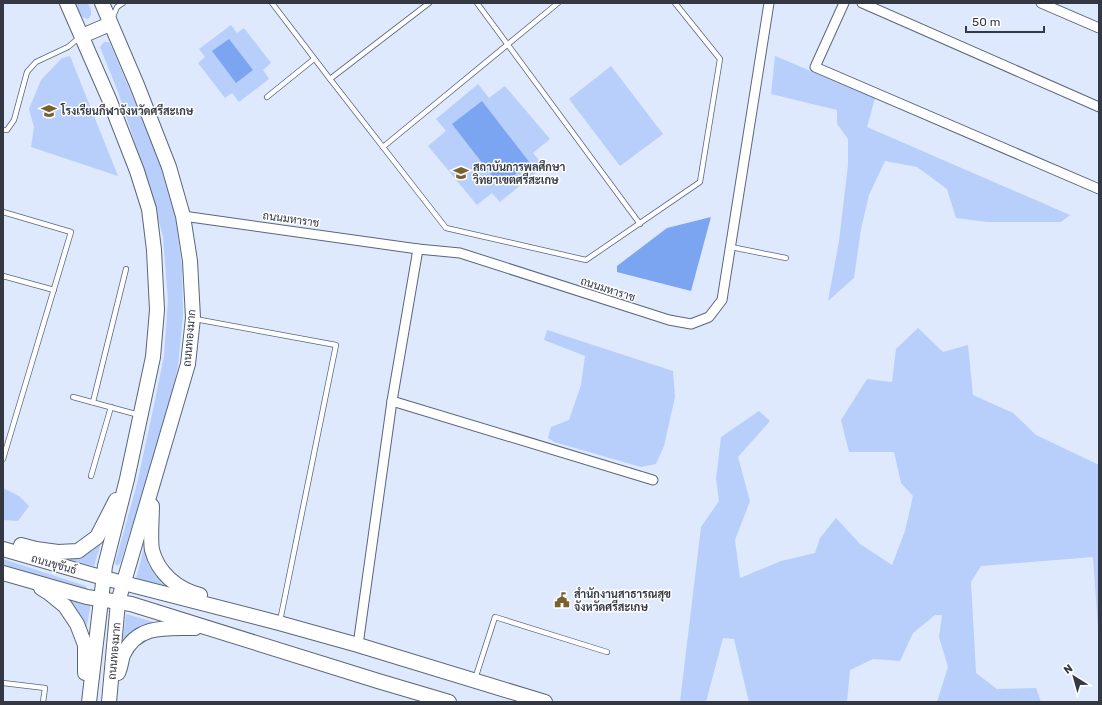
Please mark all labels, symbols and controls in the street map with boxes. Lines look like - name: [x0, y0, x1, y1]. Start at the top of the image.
- scale bar: [966, 8, 1044, 34]
- text: 50 m: [972, 15, 1000, 29]
- school or university icon: โรงเรียนกีฬาจังหวัดศรีสะเกษ: [40, 102, 58, 120]
- place label: โรงเรียนกีฬาจังหวัดศรีสะเกษ: [60, 103, 194, 118]
- place label: สถาบันการพลศึกษา วิทยาเขตศรีสะเกษ: [472, 160, 565, 187]
- school or university icon: สถาบันการพลศึกษา วิทยาเขตศรีสะเกษ: [452, 164, 470, 182]
- street label: ถนนมหาราช: [262, 209, 320, 230]
- street label: ถนนมหาราช: [579, 275, 637, 305]
- street label: ถนนทองมาก: [181, 309, 198, 367]
- street label: ถนนขุขันธ์: [29, 550, 79, 579]
- place label: สำนักงานสาธารณสุข จังหวัดศรีสะเกษ: [574, 587, 671, 614]
- public building icon: สำนักงานสาธารณสุข จังหวัดศรีสะเกษ: [553, 591, 571, 609]
- street label: ถนนทองมาก: [106, 622, 123, 680]
- north arrow: [1054, 657, 1094, 697]
- text: N: [1061, 662, 1075, 677]

